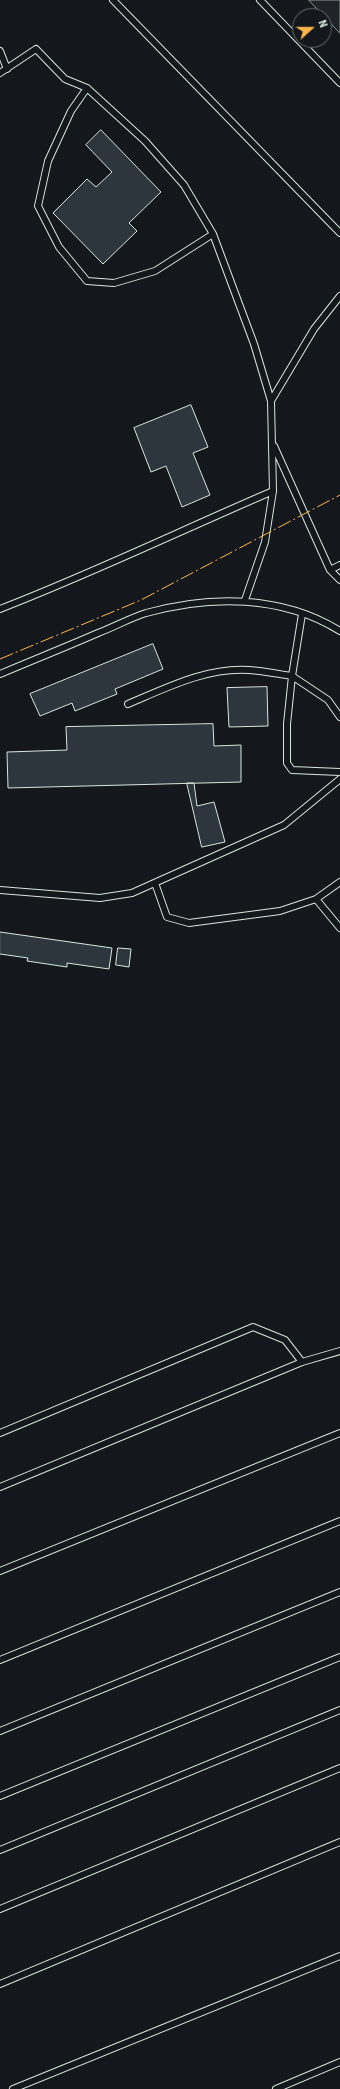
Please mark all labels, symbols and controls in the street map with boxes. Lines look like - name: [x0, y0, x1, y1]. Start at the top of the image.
- north arrow: [292, 8, 332, 48]
- text: N: [314, 18, 331, 30]

